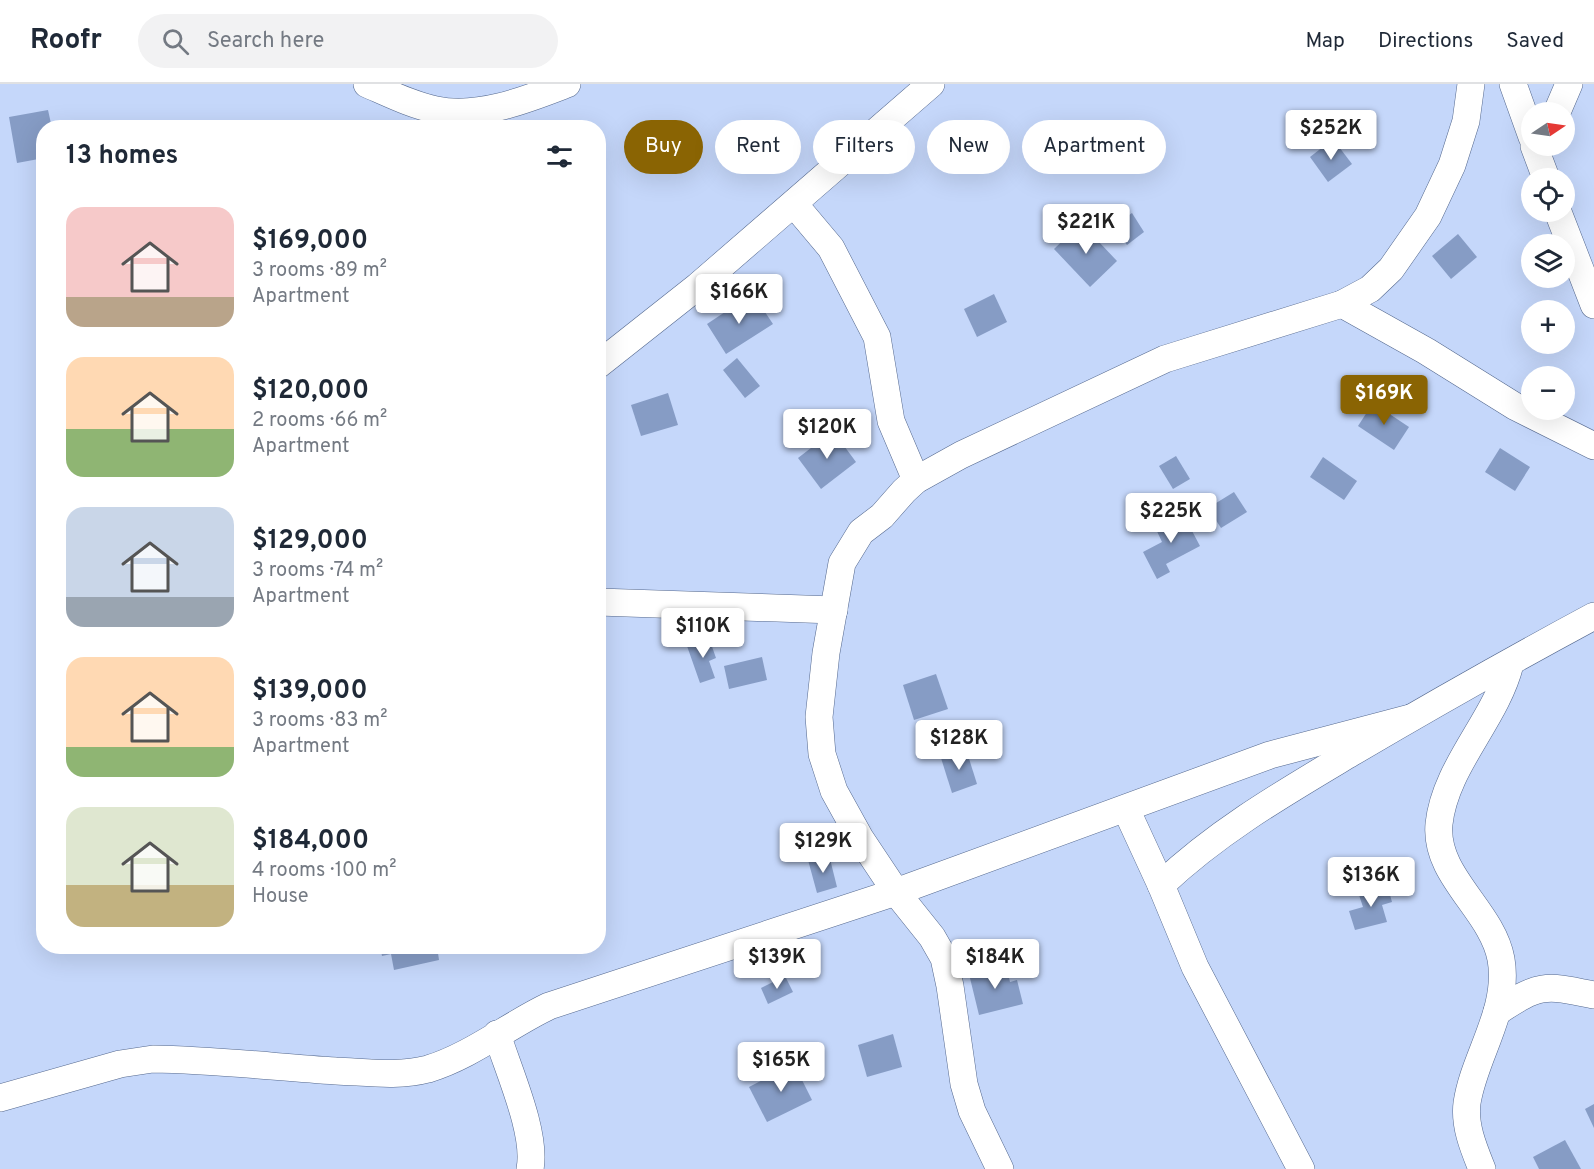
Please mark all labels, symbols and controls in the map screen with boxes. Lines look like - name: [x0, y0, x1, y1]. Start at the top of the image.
- search box: [138, 14, 558, 68]
- text: Roofr: [30, 23, 102, 59]
- icon: search: [159, 25, 192, 58]
- text: Search here: [207, 28, 324, 55]
- text: Map: [1305, 28, 1345, 55]
- text: Directions: [1378, 28, 1473, 55]
- text: Saved: [1506, 28, 1564, 55]
- north arrow: [1521, 102, 1575, 156]
- map controls: [1521, 102, 1575, 420]
- pin: $252K: [1289, 110, 1373, 161]
- text: $252K: [1300, 116, 1362, 142]
- chip: Buy: [624, 120, 703, 174]
- chip: Rent: [715, 120, 801, 174]
- chip: Filters: [813, 120, 915, 174]
- chip: New: [927, 120, 1010, 174]
- chip: Apartment: [1022, 120, 1166, 174]
- text: 13 homes: [66, 140, 178, 173]
- icon: filters: [543, 140, 576, 173]
- button: locate: [1521, 168, 1575, 222]
- pin: $221K: [1044, 204, 1128, 255]
- text: $221K: [1057, 210, 1115, 236]
- text: $169,000: [252, 225, 368, 258]
- icon: home: [114, 231, 186, 303]
- button: layers: [1521, 234, 1575, 288]
- text: 3 rooms · 89 m²: [252, 258, 387, 284]
- pin: $166K: [697, 274, 781, 325]
- text: $166K: [710, 280, 768, 306]
- text: Apartment: [252, 284, 350, 310]
- button: +: [1521, 300, 1575, 354]
- button: −: [1521, 366, 1575, 420]
- text: $120,000: [252, 375, 369, 408]
- pin: $169K: [1342, 375, 1426, 426]
- icon: home: [114, 381, 186, 453]
- text: $169K: [1355, 381, 1413, 407]
- text: 2 rooms · 66 m²: [252, 408, 387, 434]
- pin: $120K: [785, 409, 869, 460]
- text: $120K: [797, 415, 857, 441]
- text: Apartment: [252, 434, 350, 460]
- pin: $225K: [1129, 493, 1213, 544]
- text: $225K: [1140, 499, 1202, 525]
- text: $129,000: [252, 525, 368, 558]
- icon: home: [114, 531, 186, 603]
- text: 3 rooms · 74 m²: [252, 558, 383, 584]
- text: Apartment: [252, 584, 350, 610]
- pin: $110K: [661, 608, 745, 659]
- text: $110K: [675, 614, 731, 640]
- text: $139,000: [252, 675, 368, 708]
- icon: home: [114, 681, 186, 753]
- text: 3 rooms · 83 m²: [252, 708, 387, 734]
- pin: $128K: [917, 720, 1001, 771]
- text: $128K: [930, 726, 988, 752]
- text: Apartment: [252, 734, 350, 760]
- pin: $129K: [781, 823, 865, 874]
- text: $184,000: [252, 825, 369, 858]
- text: $129K: [794, 829, 852, 855]
- icon: home: [114, 831, 186, 903]
- pin: $136K: [1329, 857, 1413, 908]
- text: 4 rooms · 100 m²: [252, 858, 397, 884]
- text: $136K: [1342, 863, 1400, 889]
- text: House: [252, 884, 308, 910]
- pin: $139K: [735, 939, 819, 990]
- pin: $184K: [953, 939, 1037, 990]
- text: $139K: [748, 945, 806, 971]
- text: $184K: [965, 945, 1025, 971]
- pin: $165K: [739, 1042, 823, 1093]
- text: $165K: [752, 1048, 810, 1074]

